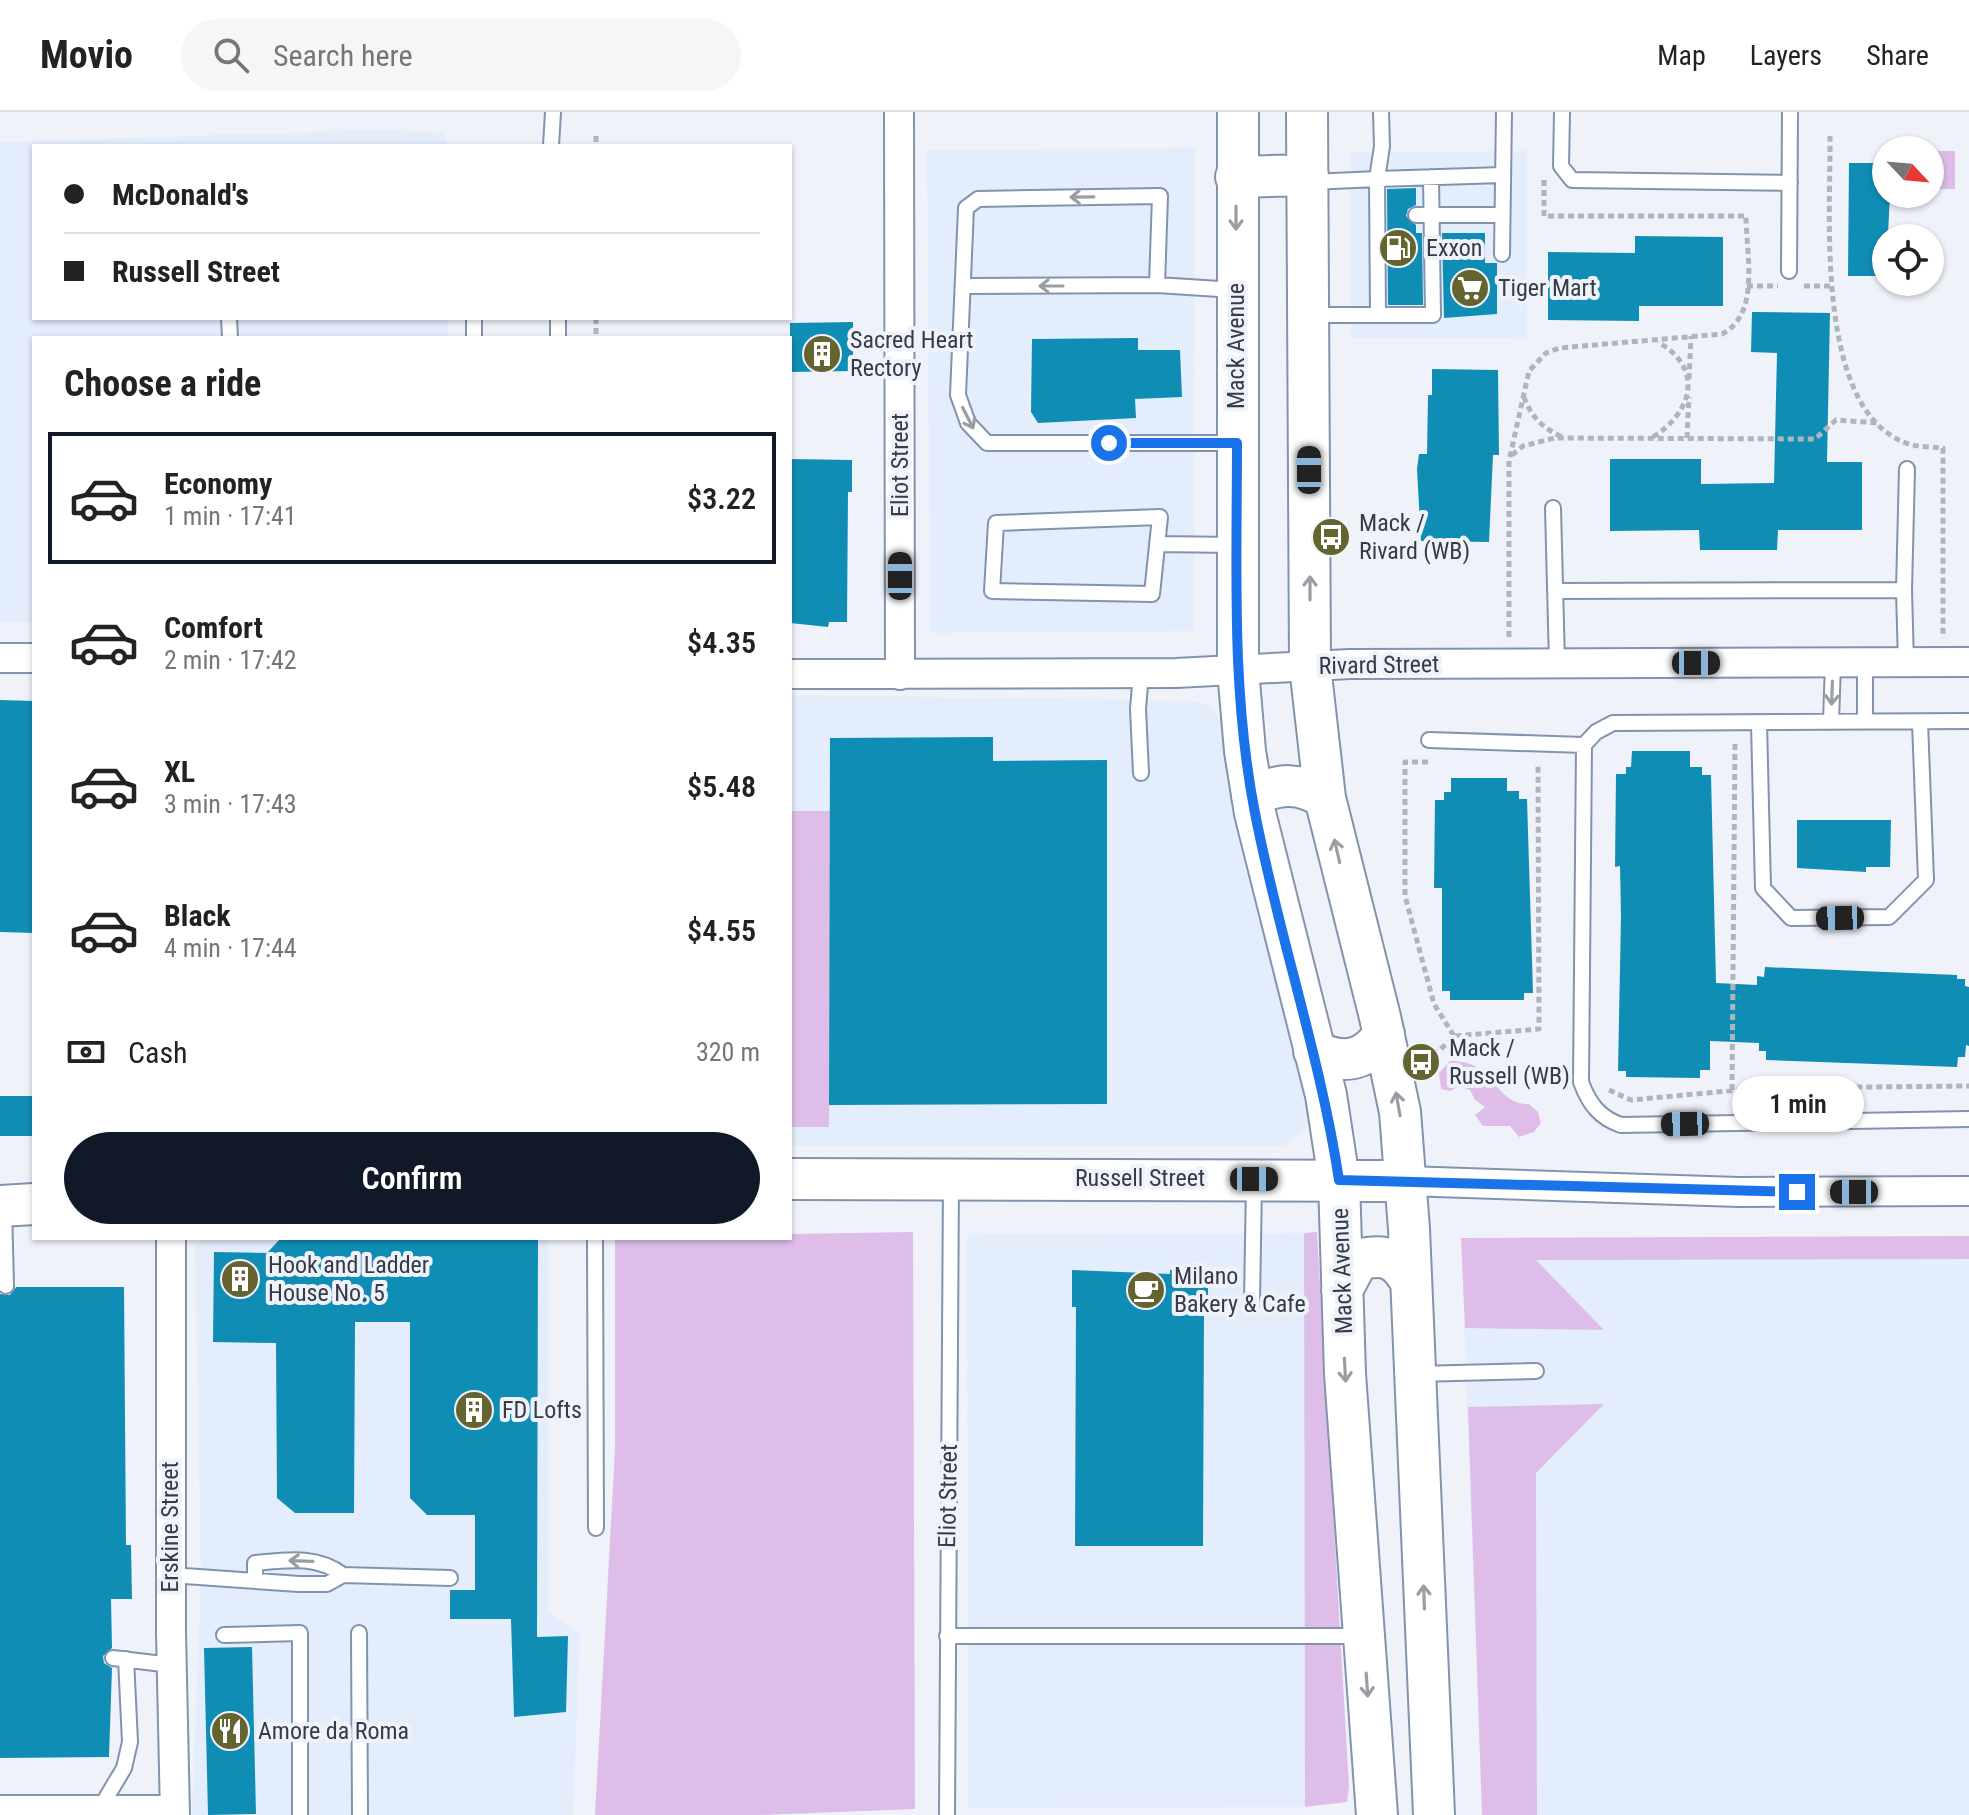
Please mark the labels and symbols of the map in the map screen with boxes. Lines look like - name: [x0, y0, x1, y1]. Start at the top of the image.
- north arrow: [1872, 136, 1944, 208]
- one-way arrow: [1069, 189, 1096, 205]
- one-way arrow: [1228, 204, 1244, 231]
- fuel station icon: Exxon: [1377, 227, 1419, 269]
- place label: Exxon: [1426, 234, 1482, 262]
- supermarket icon: Tiger Mart: [1449, 267, 1491, 309]
- place label: Tiger Mart: [1498, 274, 1597, 302]
- one-way arrow: [1038, 278, 1065, 294]
- street label: Mack Avenue: [1222, 283, 1250, 409]
- place label: Sacred Heart Rectory: [850, 326, 973, 382]
- building icon: Sacred Heart Rectory: [801, 333, 843, 375]
- one-way arrow: [960, 405, 976, 429]
- street label: Eliot Street: [886, 413, 914, 517]
- route start: [1091, 425, 1127, 461]
- car: [1297, 446, 1321, 494]
- place label: Mack / Rivard (WB): [1359, 509, 1470, 565]
- bus stop icon: Mack / Rivard (WB): [1310, 516, 1352, 558]
- car: [888, 552, 912, 600]
- one-way arrow: [1302, 575, 1318, 602]
- street label: Rivard Street: [1318, 650, 1440, 680]
- car: [1672, 651, 1720, 675]
- one-way arrow: [1824, 679, 1840, 706]
- one-way arrow: [1329, 839, 1344, 864]
- car: [1816, 906, 1864, 930]
- place label: Mack / Russell (WB): [1449, 1034, 1570, 1090]
- bus stop icon: Mack / Russell (WB): [1400, 1041, 1442, 1083]
- callout: 1 min: [1731, 1076, 1863, 1132]
- one-way arrow: [1389, 1091, 1404, 1117]
- car: [1661, 1112, 1709, 1136]
- street label: Russell Street: [1075, 1164, 1205, 1192]
- car: [1230, 1167, 1278, 1191]
- route end: [1779, 1174, 1815, 1210]
- car: [1830, 1180, 1878, 1204]
- street label: Mack Avenue: [1326, 1207, 1358, 1335]
- place label: Hook and Ladder House No. 5: [268, 1251, 429, 1307]
- building icon: Hook and Ladder House No. 5: [219, 1258, 261, 1300]
- place label: Milano Bakery & Cafe: [1174, 1262, 1306, 1318]
- cafe icon: Milano Bakery & Cafe: [1125, 1269, 1167, 1311]
- one-way arrow: [1338, 1356, 1353, 1383]
- building icon: FD Lofts: [453, 1389, 495, 1431]
- place label: FD Lofts: [502, 1396, 582, 1424]
- street label: Eliot Street: [933, 1444, 963, 1548]
- street label: Erskine Street: [156, 1461, 184, 1593]
- one-way arrow: [288, 1554, 315, 1569]
- one-way arrow: [1417, 1584, 1432, 1611]
- one-way arrow: [1360, 1671, 1375, 1698]
- restaurant icon: Amore da Roma: [209, 1710, 251, 1752]
- place label: Amore da Roma: [258, 1717, 409, 1745]

